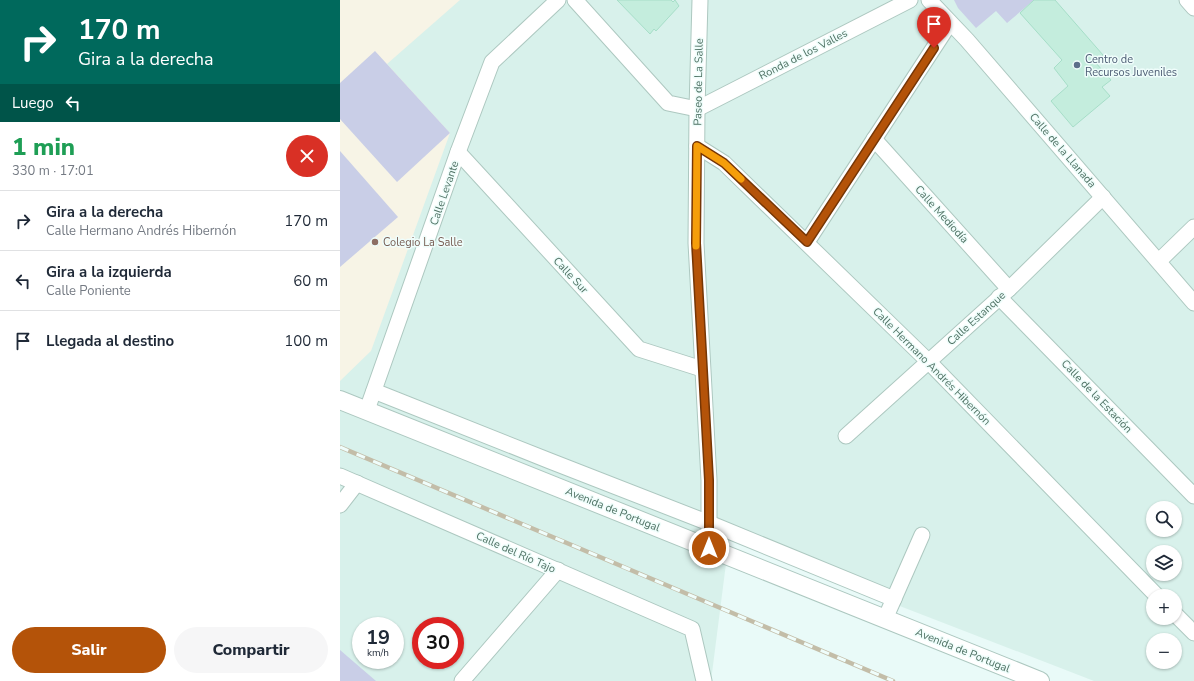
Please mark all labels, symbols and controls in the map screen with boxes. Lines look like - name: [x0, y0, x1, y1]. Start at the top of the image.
- pin: [917, 7.0, 951, 48]
- text: 170 m: [78, 11, 161, 49]
- icon: arrive: [923, 13, 945, 35]
- icon: right: [12, 16, 64, 68]
- street label: Ronda de los Valles: [756, 26, 850, 83]
- street label: Paseo de La Salle: [690, 38, 707, 126]
- text: Gira a la derecha: [78, 47, 214, 71]
- place label: Centro de Recursos Juveniles: [1085, 52, 1177, 80]
- marker: Centro de Recursos Juveniles: [1072, 60, 1082, 70]
- icon: left: [62, 92, 84, 114]
- text: Luego: [12, 93, 54, 113]
- street label: Calle de la Llanada: [1026, 110, 1099, 191]
- text: 1 min: [12, 131, 75, 163]
- button: close: [286, 135, 328, 177]
- street label: Calle Levante: [426, 159, 463, 227]
- text: 330 m · 17:01: [12, 162, 94, 180]
- street label: Calle Mediodía: [912, 182, 972, 247]
- text: Gira a la derecha: [46, 202, 163, 222]
- icon: right: [12, 210, 34, 232]
- text: 170 m: [284, 211, 328, 231]
- text: Calle Hermano Andrés Hibernón: [46, 222, 236, 240]
- place label: Colegio La Salle: [383, 235, 463, 250]
- marker: Colegio La Salle: [370, 237, 380, 247]
- street label: Calle Sur: [550, 254, 592, 297]
- text: Gira a la izquierda: [46, 262, 172, 282]
- icon: left: [12, 270, 34, 292]
- text: 60 m: [293, 271, 328, 291]
- text: Calle Poniente: [46, 282, 131, 300]
- street label: Calle Estanque: [944, 288, 1009, 349]
- street label: Calle Hermano Andrés Hibernón: [869, 304, 994, 429]
- icon: arrive: [12, 330, 34, 352]
- text: Llegada al destino: [46, 331, 174, 351]
- text: 100 m: [284, 331, 328, 351]
- street label: Calle de la Estación: [1058, 356, 1136, 436]
- street label: Avenida de Portugal: [563, 484, 663, 536]
- map controls: [1146, 501, 1182, 669]
- button: search: [1146, 501, 1182, 537]
- position arrow: [688, 527, 730, 569]
- street label: Calle del Río Tajo: [474, 528, 558, 577]
- button: layers: [1146, 545, 1182, 581]
- button: +: [1146, 589, 1182, 625]
- speed limit sign: 30: [412, 617, 464, 669]
- text: 19: [366, 624, 390, 651]
- street label: Avenida de Portugal: [913, 625, 1013, 677]
- button: Salir: [12, 627, 166, 673]
- button: Compartir: [174, 627, 328, 673]
- button: −: [1146, 633, 1182, 669]
- text: km/h: [367, 646, 389, 660]

